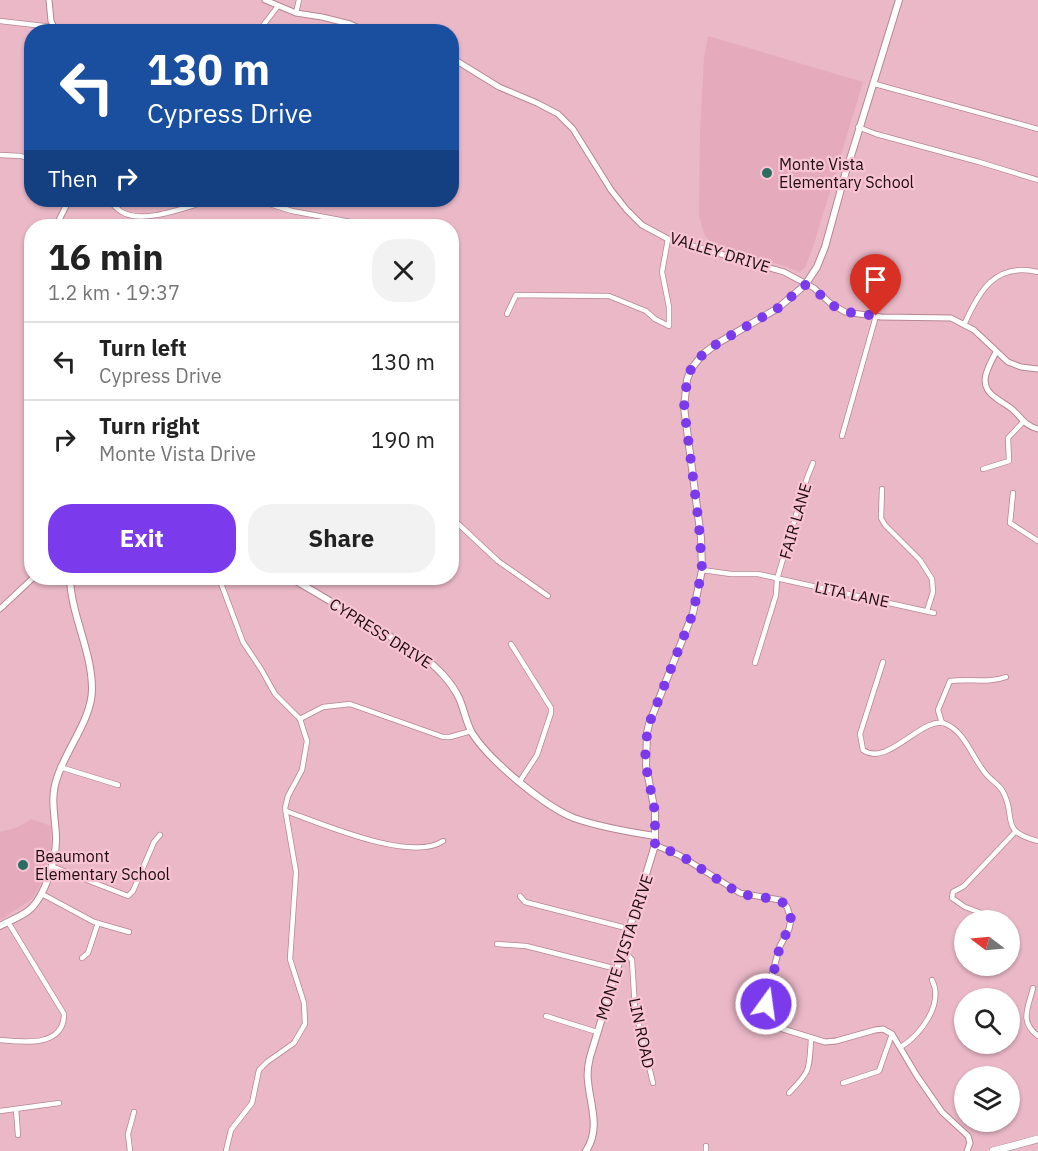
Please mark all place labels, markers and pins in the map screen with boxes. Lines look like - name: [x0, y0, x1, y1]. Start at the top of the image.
- place label: Monte Vista Elementary School: [779, 154, 914, 192]
- marker: Monte Vista Elementary School: [760, 166, 774, 180]
- pin: [850, 254, 901, 316]
- place label: Beaumont Elementary School: [35, 846, 170, 884]
- marker: Beaumont Elementary School: [16, 858, 30, 872]

